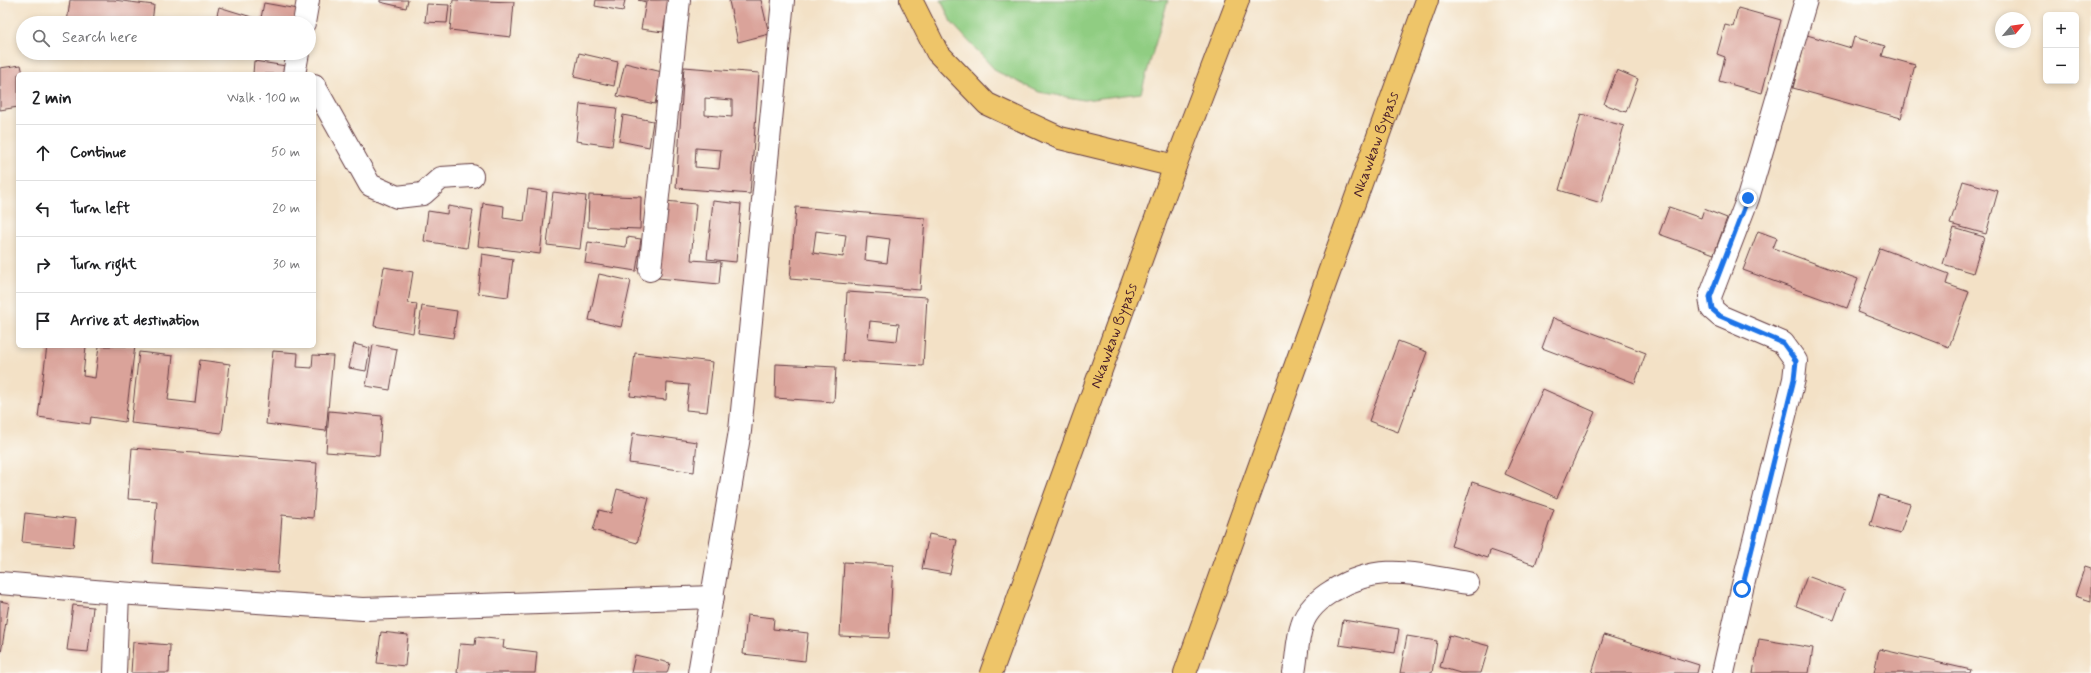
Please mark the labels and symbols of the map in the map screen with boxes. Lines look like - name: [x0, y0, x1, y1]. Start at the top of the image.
- north arrow: [1995, 12, 2031, 48]
- street label: Nkawkaw Bypass: [1348, 89, 1404, 200]
- route end: [1739, 189, 1757, 207]
- street label: Nkawkaw Bypass: [1086, 280, 1143, 391]
- route start: [1733, 580, 1751, 598]

